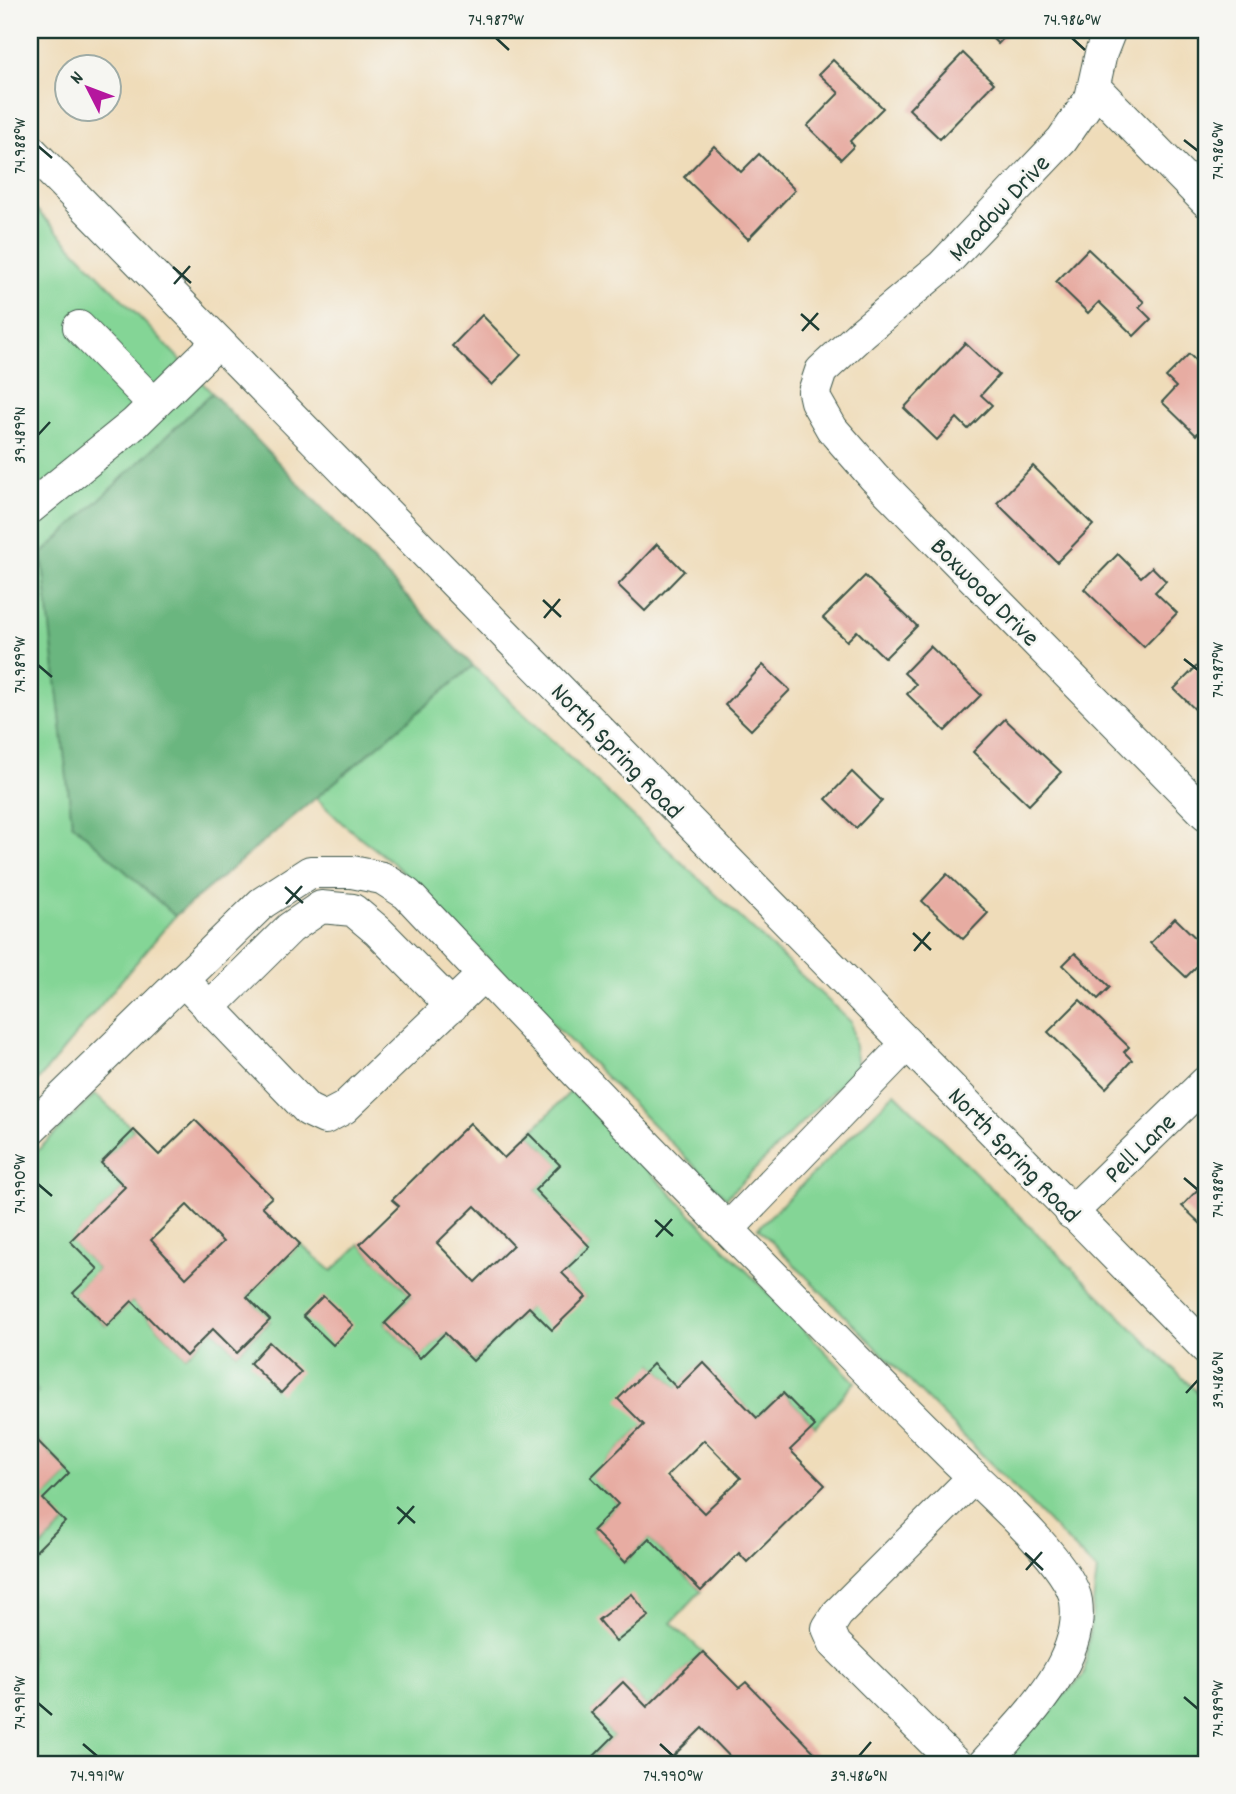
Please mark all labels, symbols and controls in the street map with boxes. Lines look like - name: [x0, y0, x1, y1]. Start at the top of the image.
- text: 74.987°W: [468, 9, 525, 34]
- text: 74.986°W: [1043, 9, 1102, 34]
- north arrow: [52, 52, 122, 122]
- text: N: [65, 66, 91, 91]
- text: 74.988°W: [9, 117, 34, 174]
- text: 74.986°W: [1207, 121, 1232, 180]
- street label: Meadow Drive: [941, 147, 1060, 272]
- text: 39.489°N: [9, 407, 34, 463]
- street label: Boxwood Drive: [920, 530, 1047, 657]
- text: 74.989°W: [9, 636, 34, 694]
- text: 74.987°W: [1207, 641, 1232, 698]
- street label: North Spring Road: [541, 676, 690, 829]
- street label: North Spring Road: [938, 1080, 1087, 1233]
- street label: Pell Lane: [1097, 1106, 1186, 1193]
- text: 74.990°W: [9, 1153, 34, 1214]
- text: 74.988°W: [1207, 1161, 1232, 1218]
- text: 39.486°N: [1207, 1351, 1232, 1409]
- text: 74.991°W: [9, 1675, 34, 1730]
- text: 74.989°W: [1207, 1680, 1232, 1738]
- text: 74.991°W: [70, 1765, 125, 1790]
- text: 74.990°W: [643, 1765, 704, 1790]
- text: 39.486°N: [830, 1765, 888, 1790]

